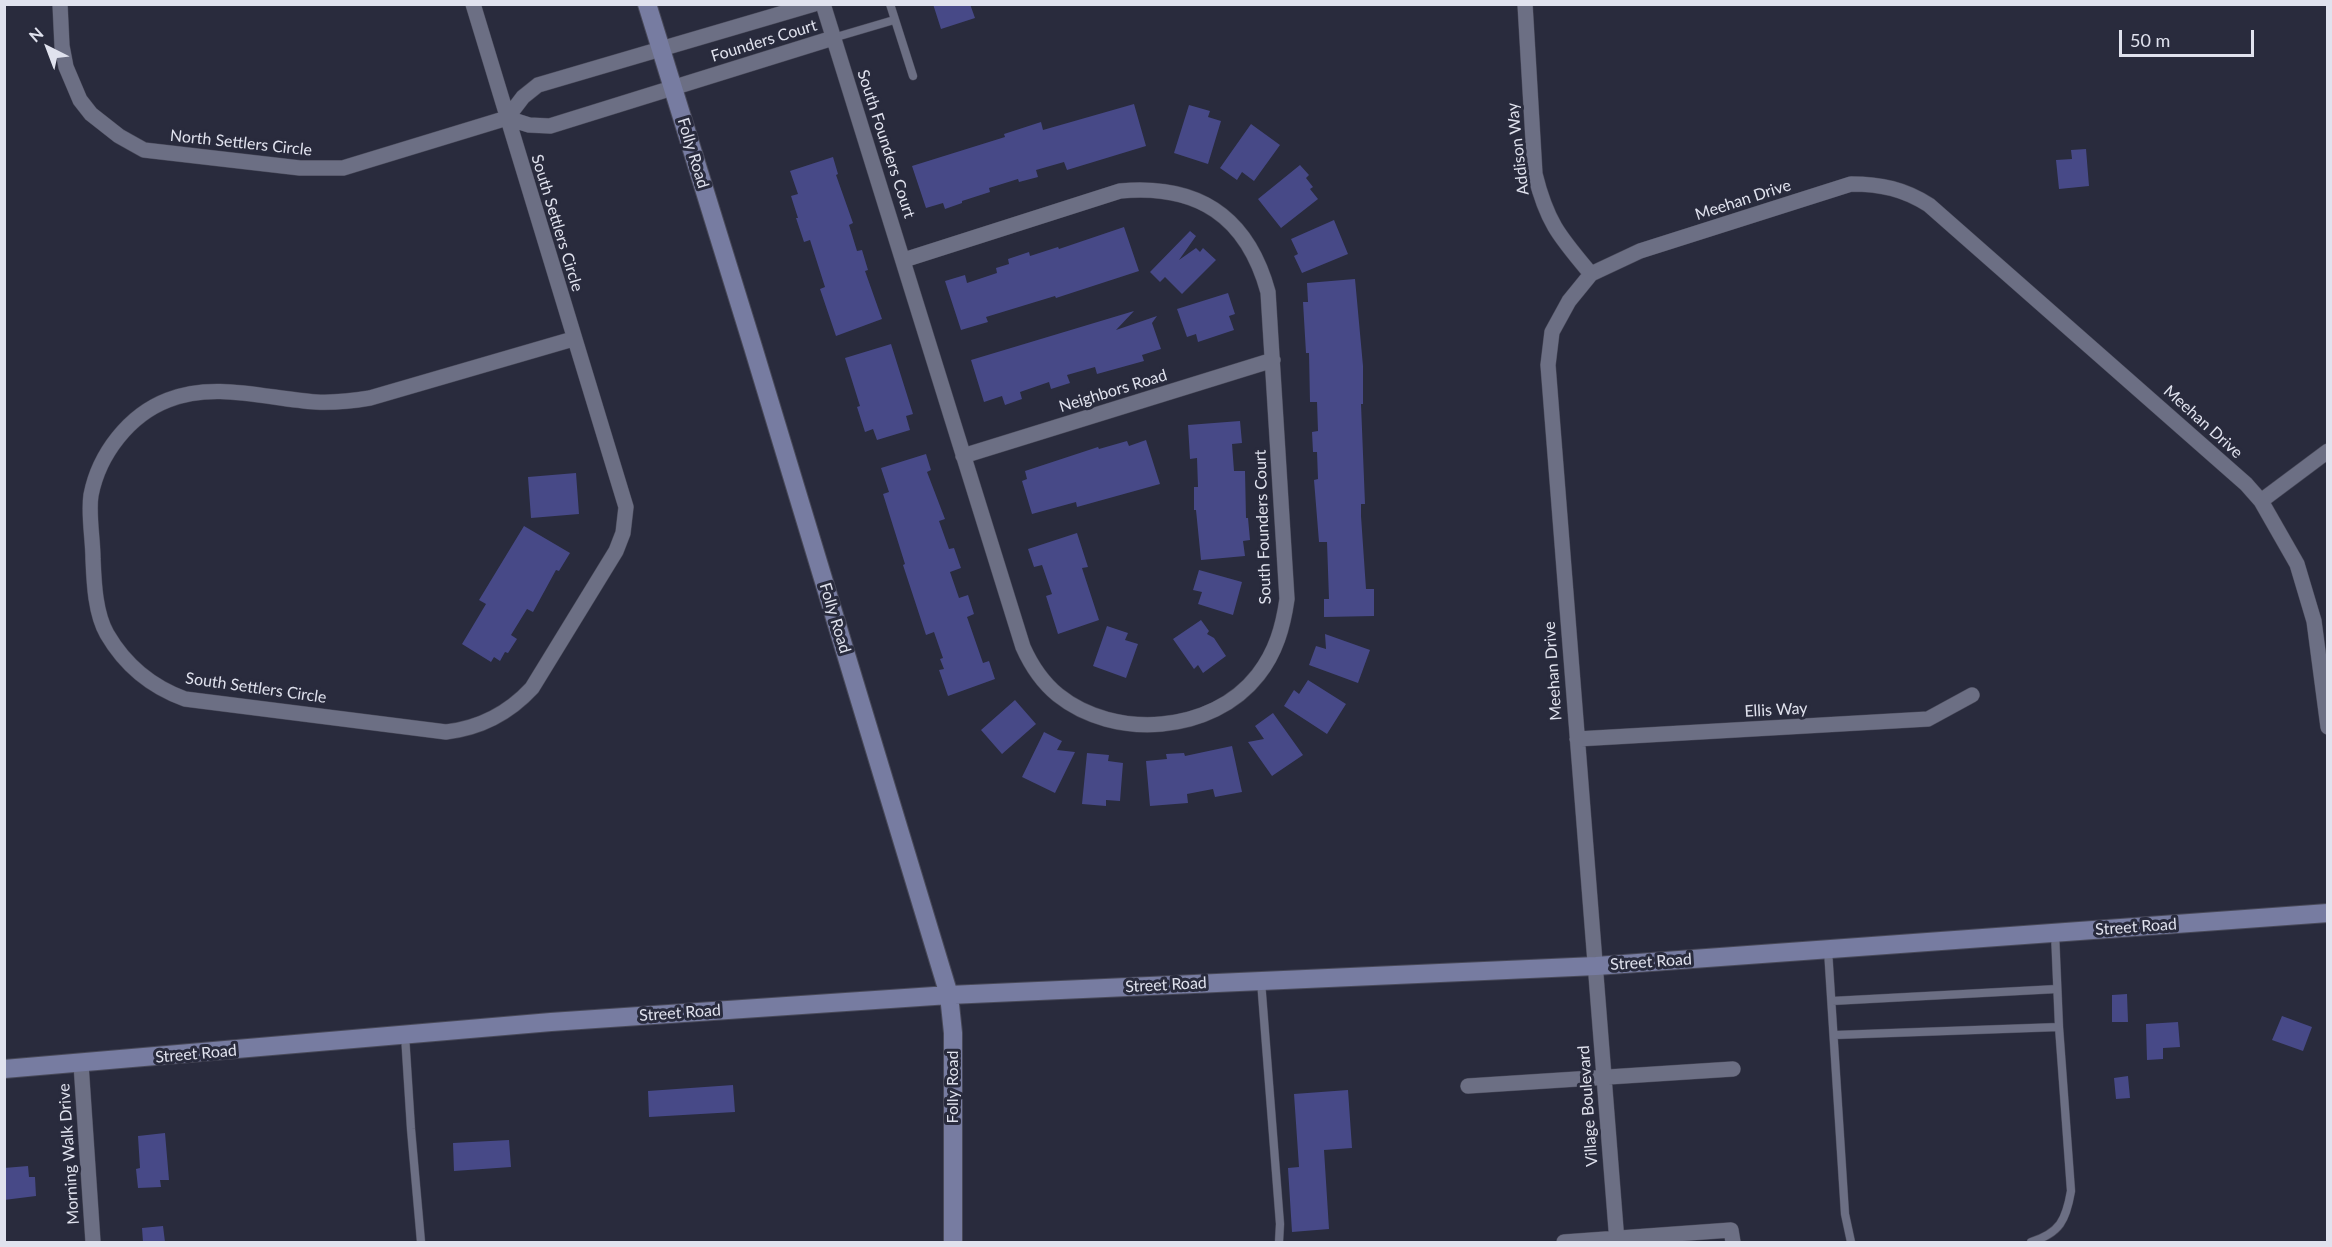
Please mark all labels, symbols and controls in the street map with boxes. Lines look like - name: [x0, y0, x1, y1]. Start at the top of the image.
- street label: Founders Court: [709, 16, 819, 66]
- north arrow: [18, 18, 78, 78]
- scale bar: [2122, 18, 2257, 56]
- text: N: [25, 23, 47, 45]
- text: 50 m: [2130, 29, 2170, 51]
- street label: South Founders Court: [853, 67, 919, 221]
- street label: Addison Way: [1503, 102, 1533, 196]
- street label: Folly Road: [673, 115, 713, 191]
- street label: North Settlers Circle: [169, 126, 313, 160]
- street label: South Settlers Circle: [527, 152, 587, 294]
- street label: Meehan Drive: [1693, 175, 1793, 225]
- street label: Neighbors Road: [1057, 365, 1169, 417]
- street label: Meehan Drive: [2160, 382, 2246, 462]
- street label: South Founders Court: [1251, 449, 1275, 605]
- street label: Folly Road: [815, 580, 855, 656]
- street label: Meehan Drive: [1540, 621, 1566, 721]
- street label: South Settlers Circle: [184, 669, 328, 707]
- street label: Ellis Way: [1744, 699, 1808, 721]
- street label: Street Road: [2095, 915, 2177, 939]
- street label: Street Road: [1610, 950, 1692, 974]
- street label: Street Road: [1125, 973, 1207, 997]
- street label: Street Road: [639, 1001, 721, 1025]
- street label: Street Road: [154, 1041, 238, 1067]
- street label: Village Boulevard: [1574, 1045, 1602, 1167]
- street label: Folly Road: [943, 1051, 963, 1123]
- street label: Morning Walk Drive: [54, 1083, 84, 1225]

